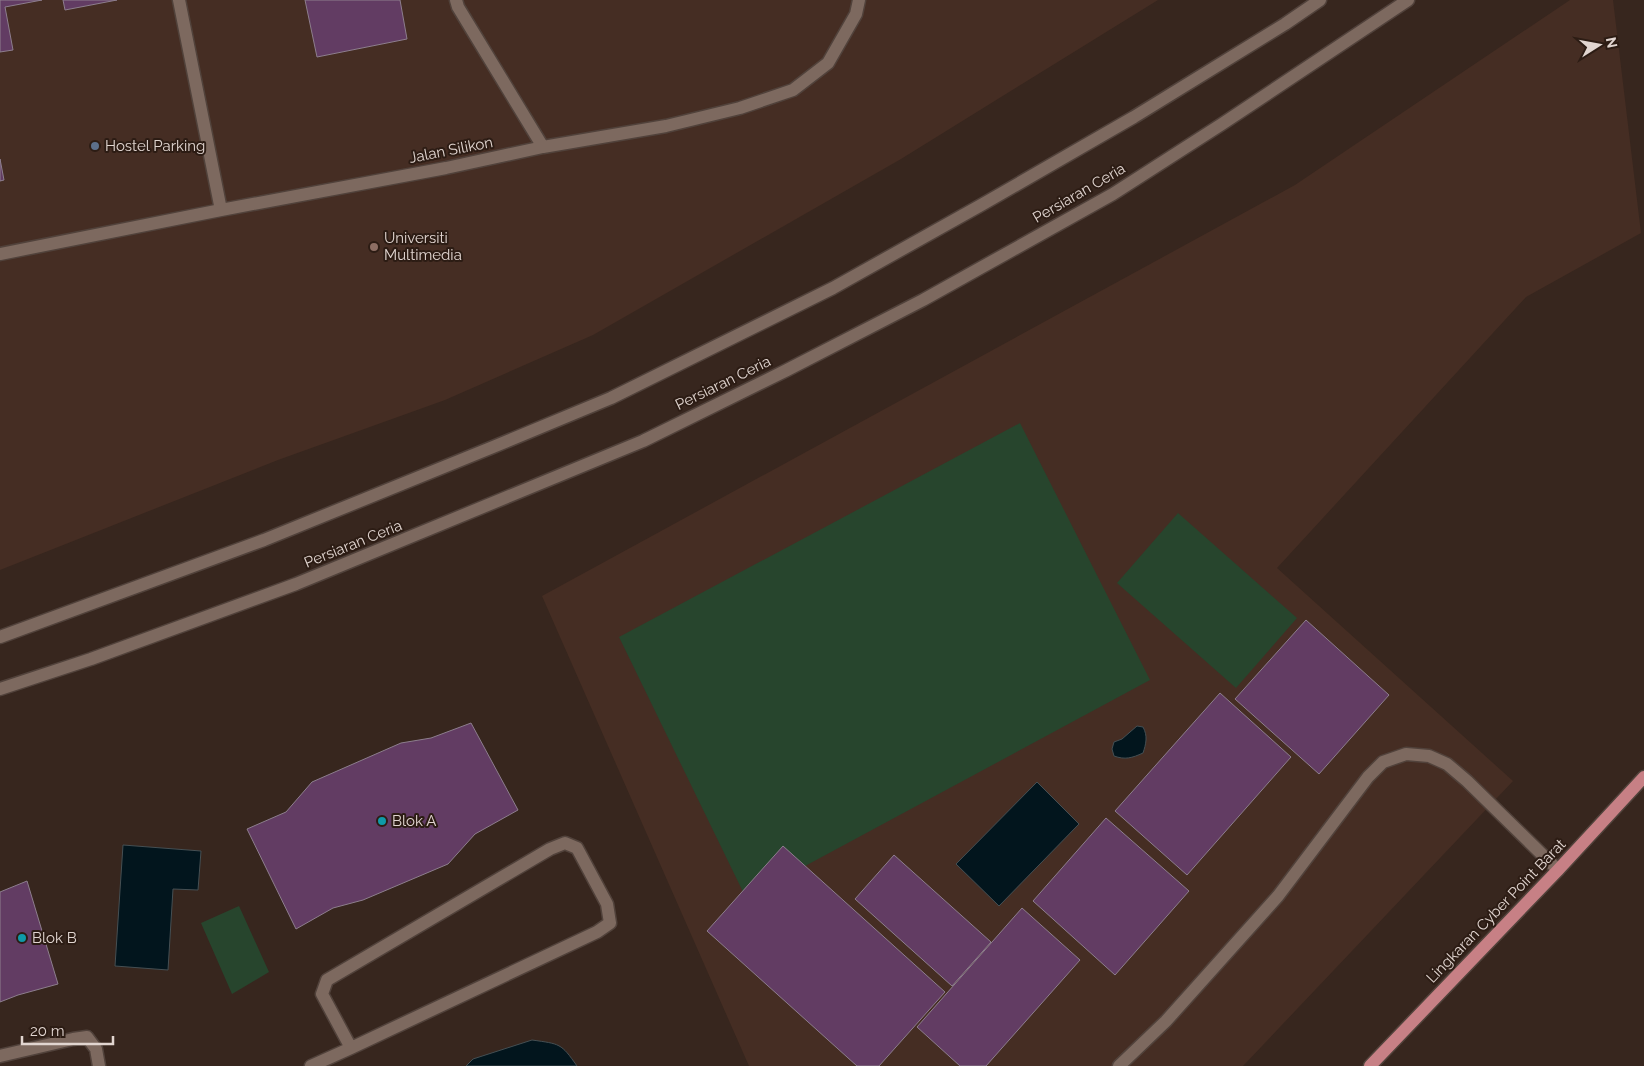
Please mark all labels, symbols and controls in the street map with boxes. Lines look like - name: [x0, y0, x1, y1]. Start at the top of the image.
- north arrow: [1574, 20, 1624, 70]
- text: N: [1603, 36, 1621, 49]
- street label: Jalan Silikon: [408, 133, 494, 167]
- place label: Hostel Parking: [105, 137, 205, 155]
- marker: Hostel Parking: [89, 140, 101, 152]
- street label: Persiaran Ceria: [1030, 159, 1128, 227]
- place label: Universiti Multimedia: [384, 229, 462, 264]
- marker: Universiti Multimedia: [368, 241, 380, 253]
- street label: Persiaran Ceria: [672, 352, 774, 414]
- street label: Persiaran Ceria: [302, 516, 404, 572]
- place label: Blok A: [392, 812, 436, 830]
- marker: Blok A: [376, 815, 388, 827]
- street label: Lingkaran Cyber Point Barat: [1423, 835, 1569, 987]
- place label: Blok B: [32, 929, 77, 947]
- marker: Blok B: [16, 932, 28, 944]
- scale bar: [22, 1014, 114, 1046]
- text: 20 m: [30, 1022, 65, 1040]

